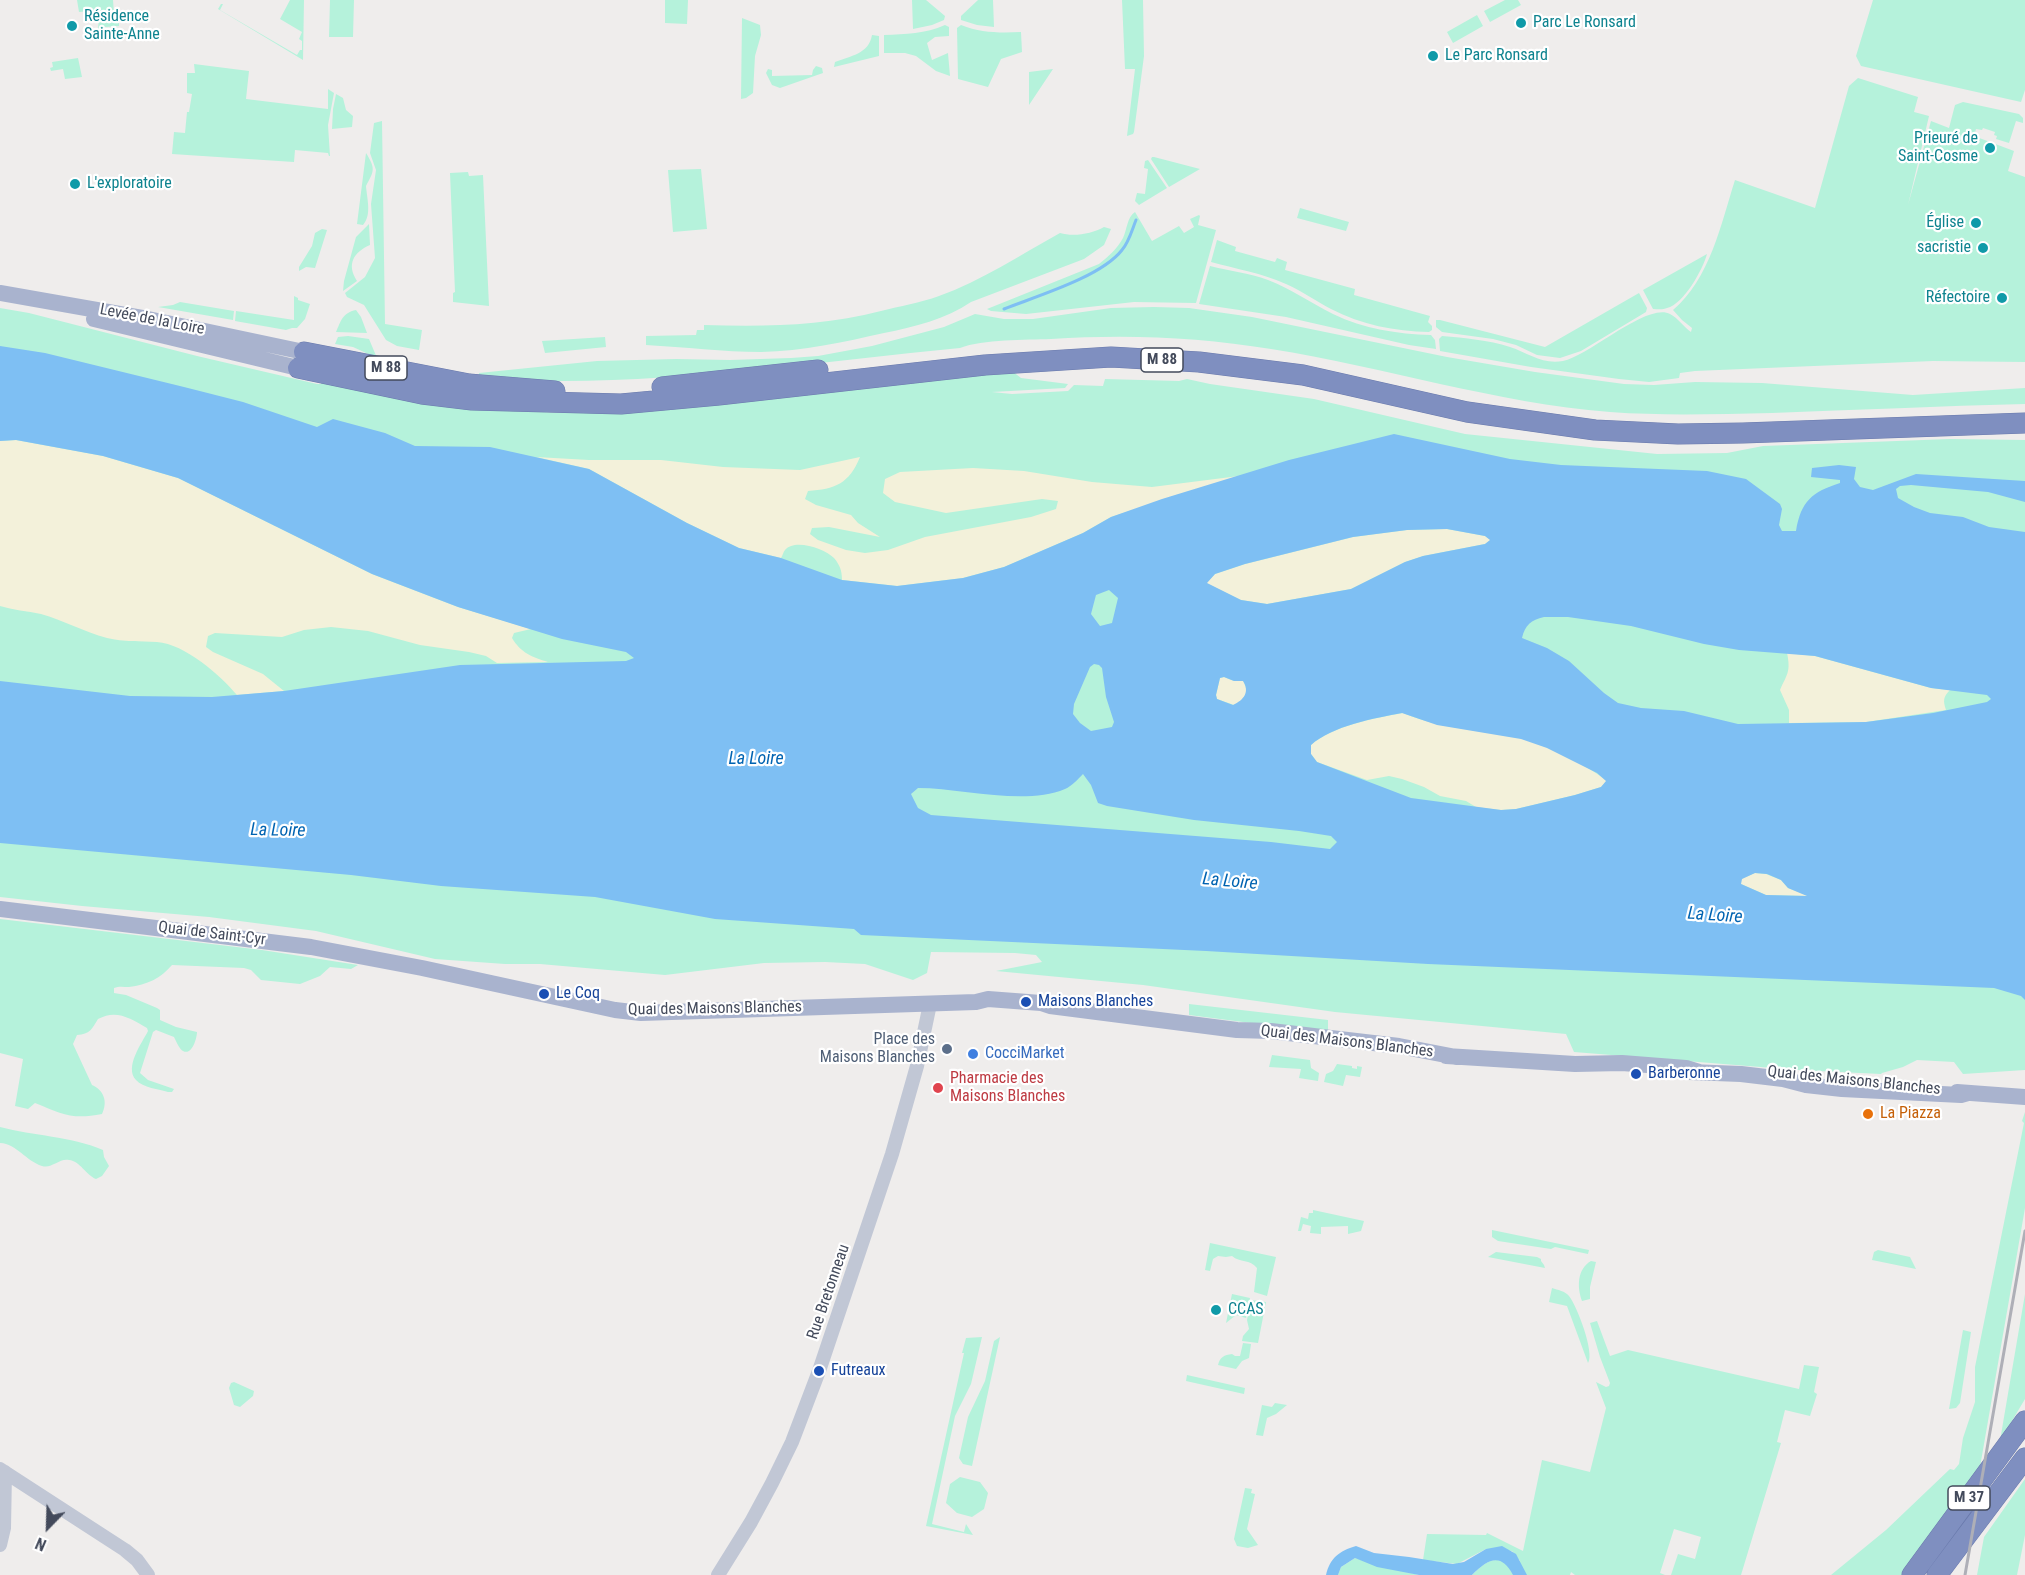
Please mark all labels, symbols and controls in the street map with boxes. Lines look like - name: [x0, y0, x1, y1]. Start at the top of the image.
- place label: Résidence Sainte-Anne: [84, 7, 160, 45]
- place label: Parc Le Ronsard: [1533, 13, 1636, 33]
- marker: Parc Le Ronsard: [1514, 16, 1528, 30]
- marker: Résidence Sainte-Anne: [65, 19, 79, 33]
- place label: Le Parc Ronsard: [1445, 46, 1548, 66]
- marker: Le Parc Ronsard: [1426, 49, 1440, 63]
- place label: Prieuré de Saint-Cosme: [1898, 129, 1978, 167]
- marker: Prieuré de Saint-Cosme: [1983, 141, 1997, 155]
- place label: L'exploratoire: [87, 174, 172, 194]
- marker: L'exploratoire: [68, 177, 82, 191]
- place label: Église: [1926, 213, 1964, 233]
- marker: Église: [1969, 216, 1983, 230]
- place label: sacristie: [1917, 238, 1971, 258]
- marker: sacristie: [1976, 241, 1990, 255]
- place label: Réfectoire: [1926, 288, 1990, 308]
- marker: Réfectoire: [1995, 291, 2009, 305]
- street label: Levée de la Loire: [98, 300, 206, 340]
- road number: M 88: [1141, 348, 1183, 372]
- road number: M 88: [365, 356, 407, 380]
- water label: La Loire: [728, 748, 784, 770]
- water label: La Loire: [250, 820, 306, 842]
- water label: La Loire: [1202, 869, 1258, 895]
- water label: La Loire: [1687, 903, 1743, 929]
- street label: Quai de Saint-Cyr: [157, 918, 267, 950]
- place label: Le Coq: [556, 984, 600, 1004]
- marker: Le Coq: [537, 987, 551, 1001]
- place label: Maisons Blanches: [1038, 992, 1153, 1012]
- marker: Maisons Blanches: [1019, 995, 1033, 1009]
- street label: Quai des Maisons Blanches: [628, 998, 802, 1020]
- street label: Quai des Maisons Blanches: [1259, 1022, 1435, 1062]
- place label: Place des Maisons Blanches: [820, 1030, 935, 1068]
- marker: Place des Maisons Blanches: [940, 1042, 954, 1056]
- place label: CocciMarket: [985, 1044, 1064, 1064]
- marker: CocciMarket: [966, 1047, 980, 1061]
- street label: Quai des Maisons Blanches: [1766, 1062, 1942, 1100]
- place label: Barberonne: [1648, 1064, 1720, 1084]
- marker: Barberonne: [1629, 1067, 1643, 1081]
- place label: Pharmacie des Maisons Blanches: [950, 1069, 1065, 1107]
- marker: Pharmacie des Maisons Blanches: [931, 1081, 945, 1095]
- place label: La Piazza: [1880, 1104, 1941, 1124]
- marker: La Piazza: [1861, 1107, 1875, 1121]
- street label: Rue Bretonneau: [804, 1242, 854, 1342]
- place label: CCAS: [1228, 1300, 1264, 1320]
- marker: CCAS: [1209, 1303, 1223, 1317]
- place label: Futreaux: [831, 1361, 886, 1381]
- marker: Futreaux: [812, 1364, 826, 1378]
- road number: M 37: [1948, 1486, 1990, 1510]
- north arrow: [18, 1497, 78, 1557]
- text: N: [33, 1533, 49, 1555]

